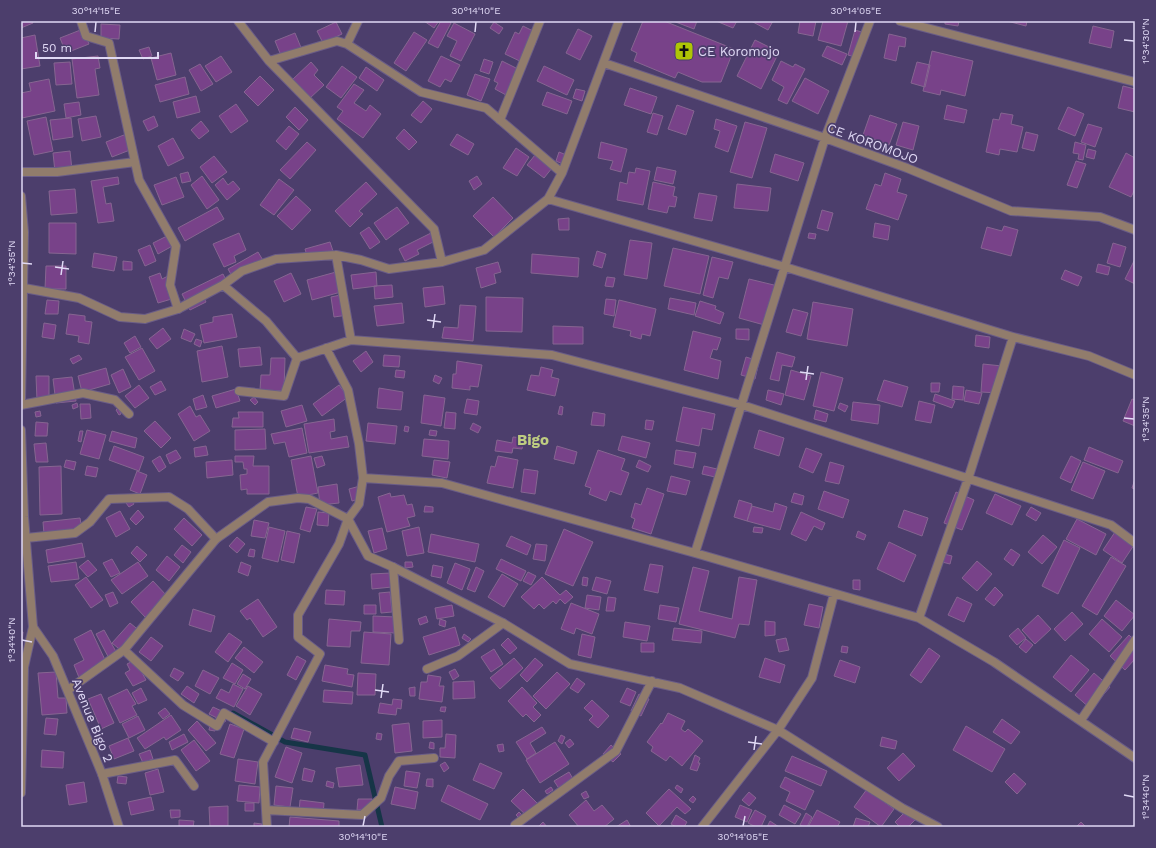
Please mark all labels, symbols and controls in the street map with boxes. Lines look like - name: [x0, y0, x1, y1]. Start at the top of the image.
- text: 30°14'15"E: [72, 5, 120, 16]
- text: 30°14'10"E: [451, 5, 501, 16]
- text: 30°14'05"E: [831, 5, 881, 16]
- text: 1°34'30"N: [1140, 18, 1151, 64]
- scale bar: [36, 34, 158, 60]
- church icon: CE Koromojo: [673, 40, 695, 62]
- text: 50 m: [42, 41, 72, 55]
- place label: CE Koromojo: [698, 44, 780, 59]
- street label: CE KOROMOJO: [825, 120, 920, 167]
- text: 1°34'35"N: [6, 240, 17, 286]
- text: 1°34'35"N: [1140, 396, 1151, 442]
- district label: Bigo: [517, 431, 549, 449]
- text: 1°34'40"N: [6, 617, 17, 663]
- street label: Avenue Bigo 2: [69, 676, 116, 764]
- text: 1°34'40"N: [1140, 774, 1151, 820]
- text: 30°14'10"E: [338, 831, 388, 842]
- text: 30°14'05"E: [718, 831, 768, 842]

